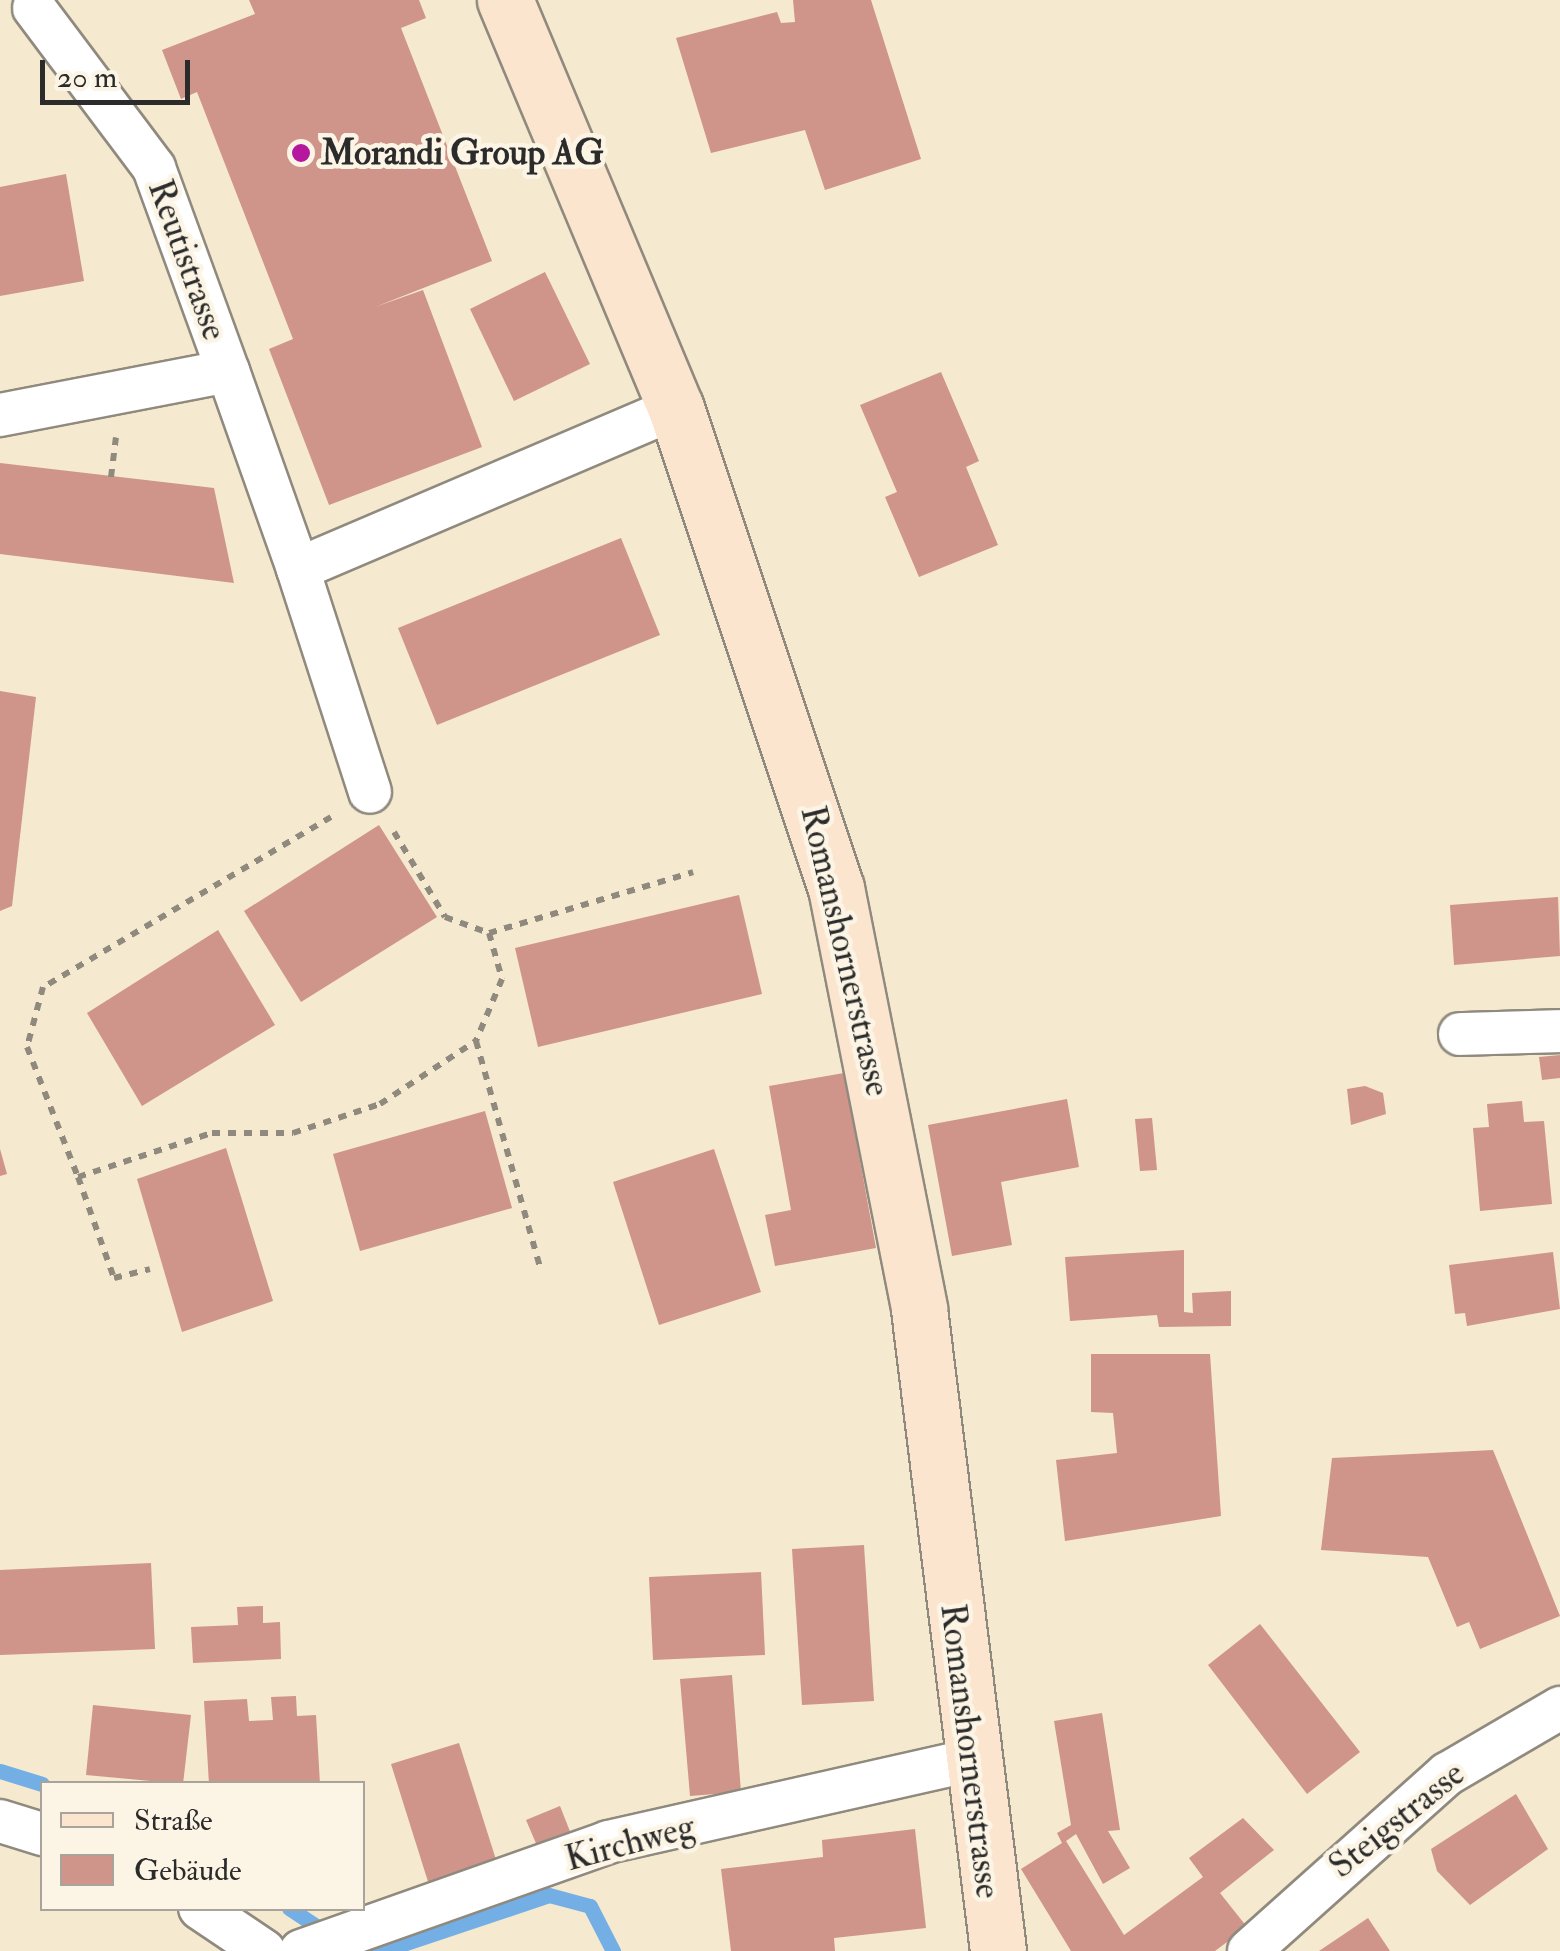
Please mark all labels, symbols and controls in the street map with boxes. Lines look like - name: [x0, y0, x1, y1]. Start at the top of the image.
- scale bar: [45, 40, 195, 102]
- text: 20 m: [57, 59, 117, 96]
- place label: Morandi Group AG: [321, 132, 604, 174]
- marker: Morandi Group AG: [290, 142, 312, 164]
- street label: Reutistrasse: [139, 174, 235, 346]
- street label: Romanshornerstrasse: [791, 802, 899, 1100]
- street label: Romanshornerstrasse: [931, 1601, 1009, 1901]
- street label: Steigstrasse: [1321, 1753, 1473, 1887]
- legend: [40, 1781, 365, 1911]
- text: Straße: [134, 1802, 213, 1839]
- street label: Kirchweg: [561, 1806, 699, 1880]
- text: Gebäude: [134, 1852, 242, 1889]

